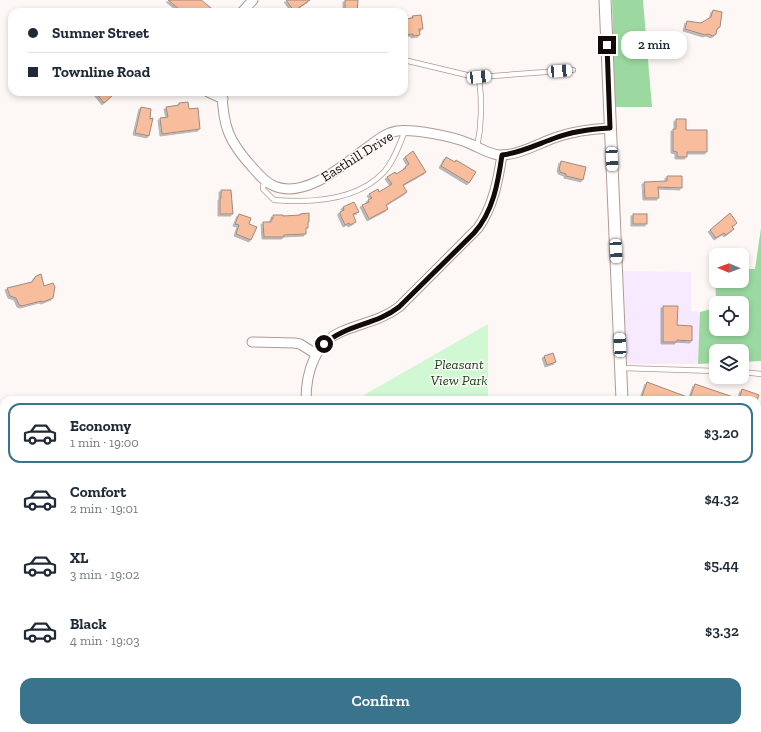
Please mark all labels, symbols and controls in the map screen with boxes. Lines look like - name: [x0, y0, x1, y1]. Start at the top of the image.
- text: Sumner Street: [52, 24, 149, 42]
- callout: 2 min: [621, 31, 687, 59]
- route end: [598, 36, 616, 54]
- text: 2 min: [638, 37, 670, 52]
- text: Townline Road: [52, 63, 150, 81]
- car: [548, 64, 572, 78]
- car: [466, 70, 492, 84]
- street label: Easthill Drive: [318, 127, 397, 185]
- car: [605, 147, 619, 171]
- car: [609, 239, 623, 263]
- north arrow: [709, 248, 749, 288]
- map controls: [709, 248, 749, 384]
- button: locate: [709, 296, 749, 336]
- car: [613, 333, 627, 357]
- route start: [315, 335, 333, 353]
- button: layers: [709, 344, 749, 384]
- park label: Pleasant View Park: [430, 356, 488, 389]
- icon: car: [22, 415, 58, 451]
- text: Economy: [70, 417, 131, 435]
- text: $3.20: [704, 424, 739, 442]
- text: 1 min · 19:00: [70, 435, 139, 450]
- icon: car: [22, 481, 58, 517]
- text: Comfort: [70, 483, 126, 501]
- text: $4.32: [704, 490, 739, 508]
- text: 2 min · 19:01: [70, 501, 138, 516]
- icon: car: [22, 547, 58, 583]
- text: XL: [70, 549, 88, 567]
- text: $5.44: [704, 556, 739, 574]
- text: 3 min · 19:02: [70, 567, 139, 582]
- icon: car: [22, 613, 58, 649]
- text: Black: [70, 615, 107, 633]
- text: $3.32: [705, 622, 739, 640]
- text: 4 min · 19:03: [70, 633, 140, 648]
- button: Confirm: [20, 678, 741, 724]

